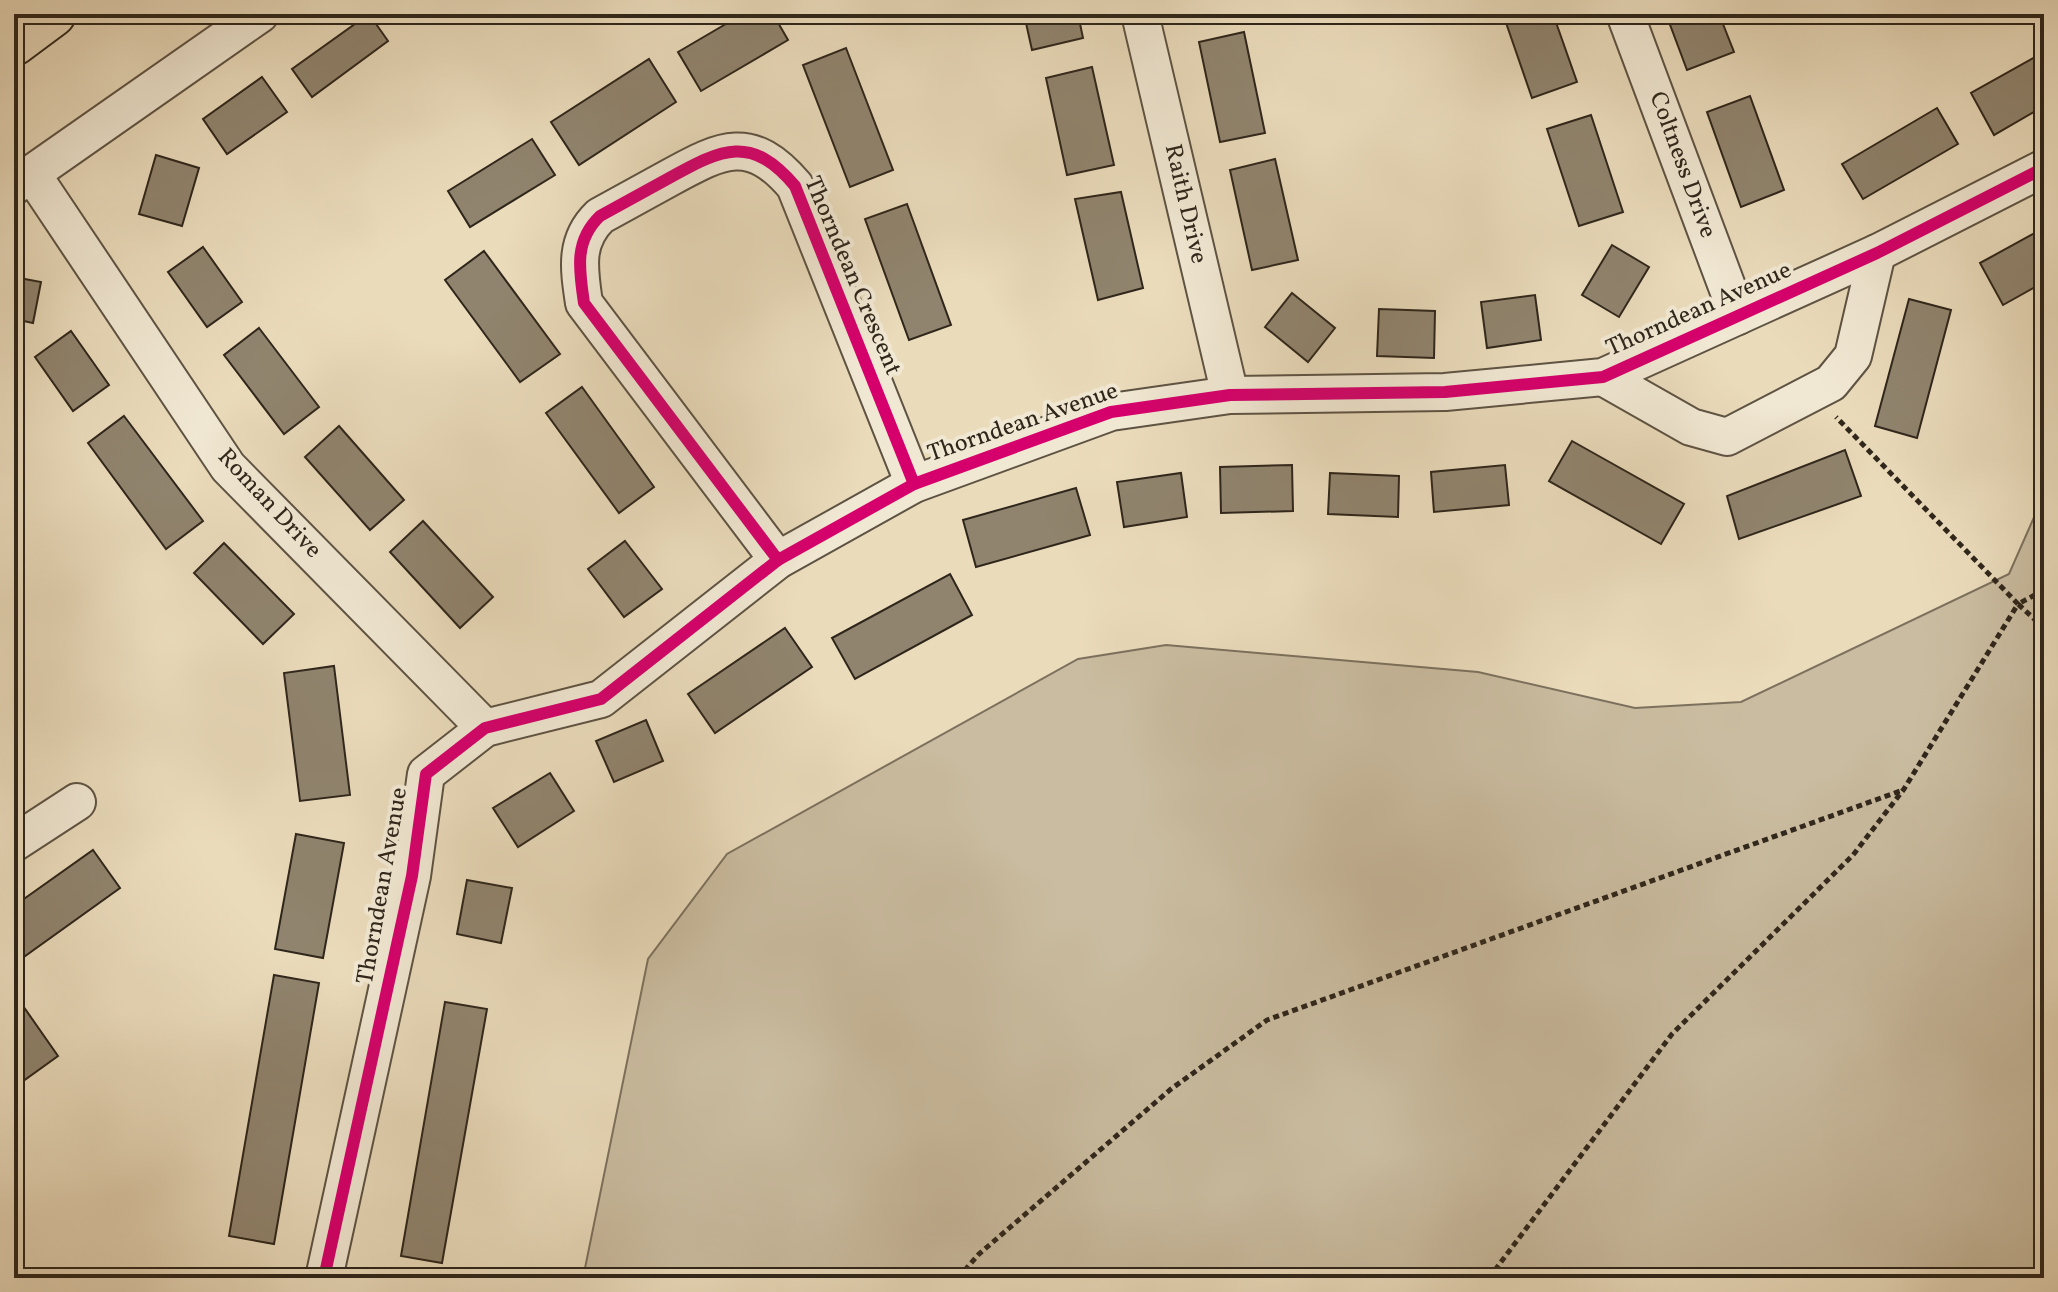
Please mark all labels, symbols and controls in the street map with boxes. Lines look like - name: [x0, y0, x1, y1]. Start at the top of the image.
- street label: Coltness Drive: [1640, 87, 1724, 243]
- street label: Raith Drive: [1155, 141, 1215, 267]
- street label: Thorndean Crescent: [795, 171, 909, 381]
- street label: Thorndean Avenue: [1601, 254, 1797, 366]
- street label: Thorndean Avenue: [923, 374, 1123, 472]
- street label: Roman Drive: [209, 441, 329, 567]
- street label: Thorndean Avenue: [349, 785, 417, 987]

